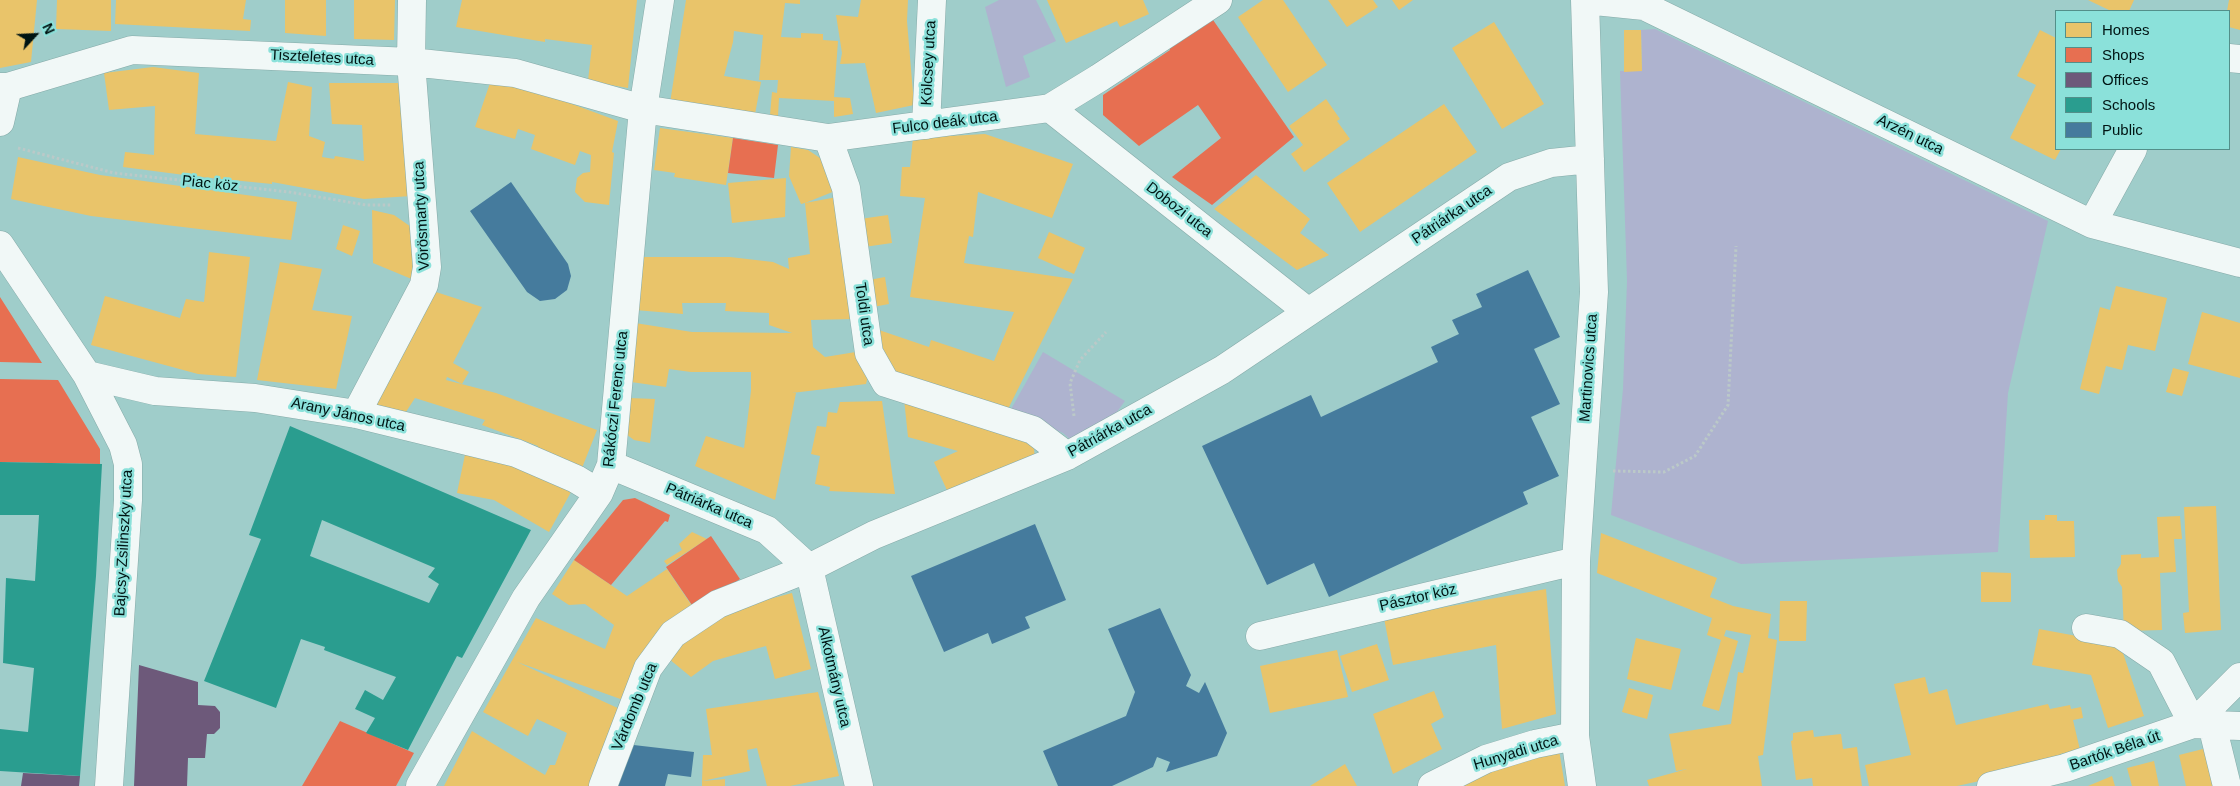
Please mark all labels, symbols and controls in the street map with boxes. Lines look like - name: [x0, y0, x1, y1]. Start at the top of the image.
- north arrow: [10, 10, 60, 60]
- legend: [2055, 10, 2230, 150]
- street label: Kölcsey utca: [918, 20, 940, 106]
- text: N: [39, 21, 58, 37]
- text: Homes: [2102, 21, 2150, 38]
- street label: Tiszteletes utca: [270, 46, 374, 70]
- text: Shops: [2102, 46, 2145, 63]
- text: Offices: [2102, 71, 2148, 88]
- text: Schools: [2102, 96, 2155, 113]
- street label: Fulco deák utca: [891, 108, 999, 138]
- street label: Arzén utca: [1874, 111, 1946, 159]
- text: Public: [2102, 121, 2143, 138]
- street label: Vörösmarty utca: [410, 161, 434, 271]
- street label: Piac köz: [181, 172, 239, 196]
- street label: Dobozi utca: [1142, 179, 1216, 241]
- street label: Pátriárka utca: [1409, 182, 1495, 248]
- street label: Toldi utca: [851, 281, 877, 347]
- street label: Martinovics utca: [1576, 313, 1602, 423]
- street label: Rákóczi Ferenc utca: [600, 330, 632, 468]
- street label: Arany János utca: [289, 394, 407, 436]
- street label: Pátriárka utca: [1065, 401, 1155, 461]
- street label: Bajcsy-Zsilinszky utca: [111, 469, 137, 617]
- street label: Pátriárka utca: [663, 480, 755, 532]
- street label: Pásztor köz: [1378, 580, 1458, 616]
- street label: Alkotmány utca: [814, 625, 854, 729]
- street label: Várdomb utca: [608, 661, 662, 753]
- street label: Bartók Béla út: [2068, 727, 2162, 775]
- street label: Hunyadi utca: [1472, 732, 1560, 774]

